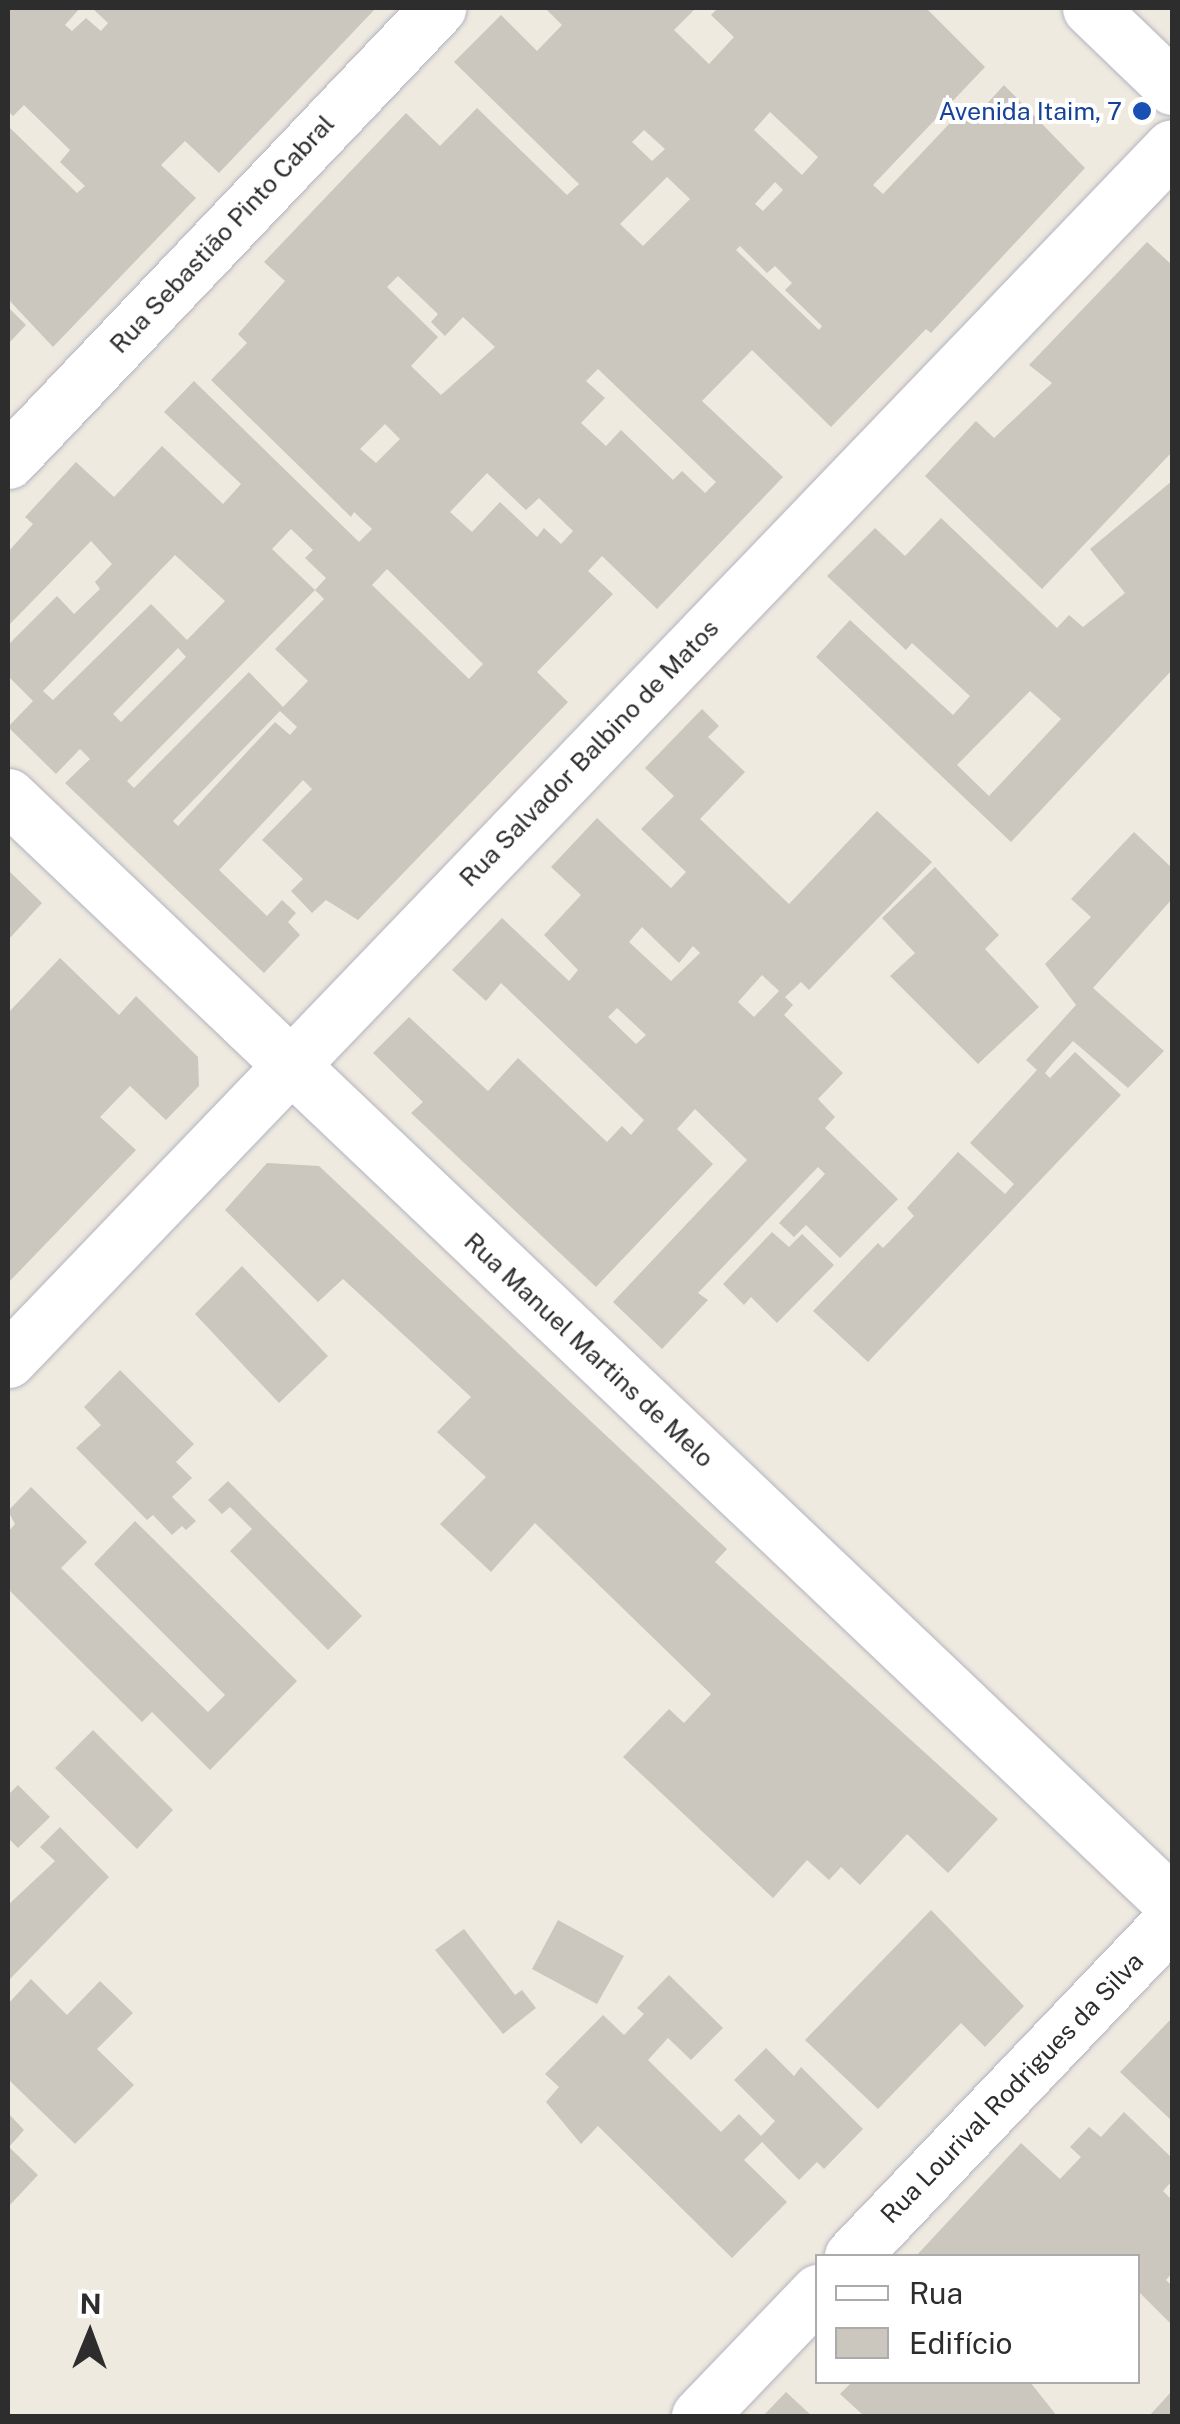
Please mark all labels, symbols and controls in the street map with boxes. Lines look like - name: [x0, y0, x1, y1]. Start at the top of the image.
- place label: Avenida Itaim, 7: [938, 96, 1122, 126]
- marker: Avenida Itaim, 7: [1131, 100, 1153, 122]
- street label: Rua Sebastião Pinto Cabral: [104, 109, 340, 359]
- street label: Rua Salvador Balbino de Matos: [453, 613, 725, 893]
- street label: Rua Manuel Martins de Melo: [458, 1226, 720, 1474]
- street label: Rua Lourival Rodrigues da Silva: [874, 1946, 1150, 2230]
- legend: [815, 2254, 1140, 2384]
- text: Rua: [909, 2275, 963, 2311]
- north arrow: [40, 2284, 140, 2384]
- text: N: [79, 2287, 102, 2320]
- text: Edifício: [909, 2325, 1013, 2361]

